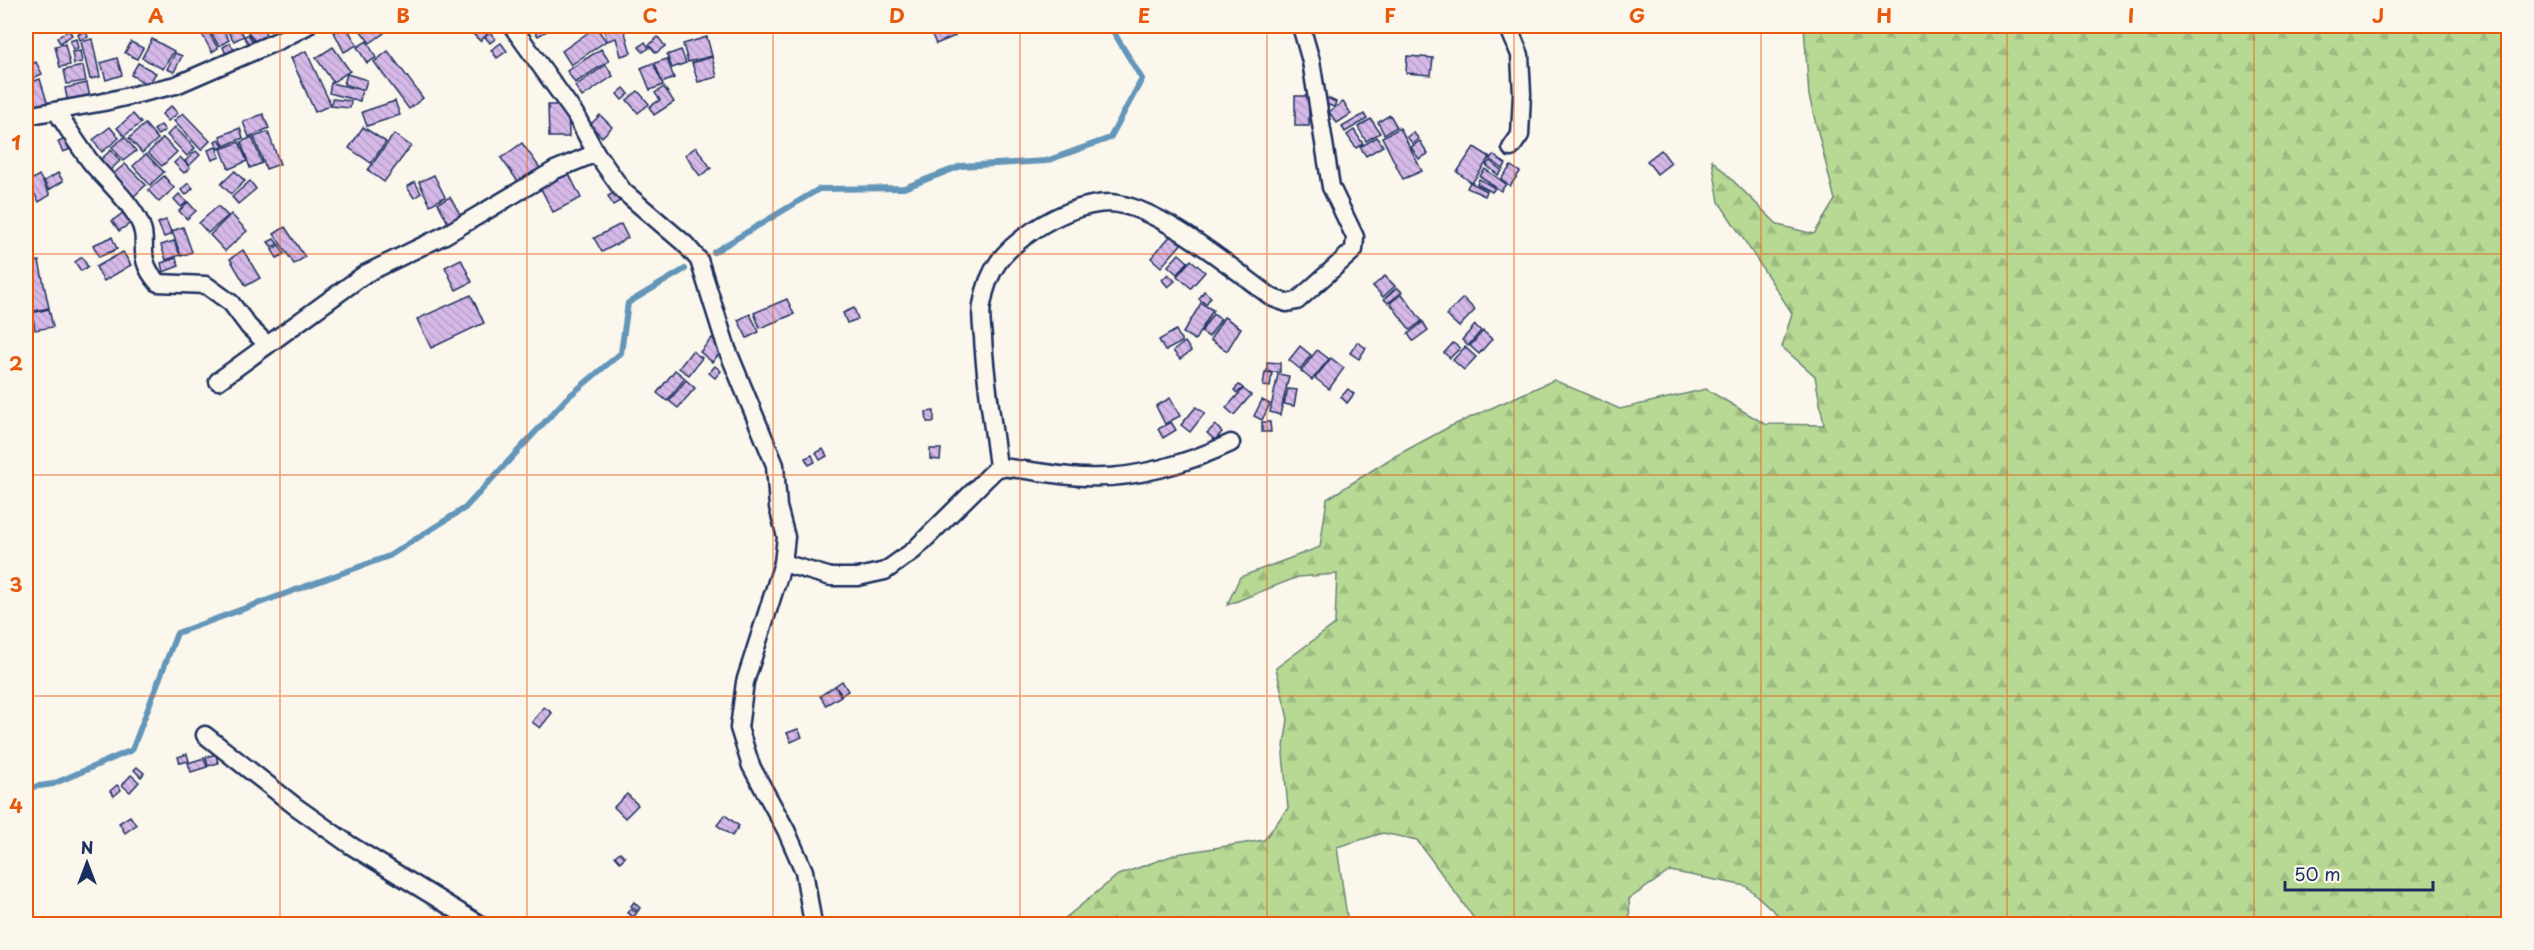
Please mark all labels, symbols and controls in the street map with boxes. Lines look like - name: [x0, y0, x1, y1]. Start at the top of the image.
- text: A: [148, 0, 164, 30]
- text: B: [396, 0, 410, 30]
- text: C: [642, 0, 658, 30]
- text: D: [889, 0, 905, 30]
- text: E: [1138, 0, 1150, 30]
- text: F: [1384, 0, 1396, 30]
- text: G: [1629, 0, 1645, 30]
- text: H: [1876, 0, 1892, 30]
- text: I: [2128, 0, 2134, 30]
- text: J: [2372, 0, 2384, 30]
- text: 1: [11, 127, 21, 157]
- text: 2: [9, 348, 23, 378]
- text: 3: [9, 569, 23, 599]
- text: 4: [9, 790, 23, 820]
- north arrow: [57, 833, 117, 893]
- text: N: [81, 835, 93, 859]
- scale bar: [2285, 854, 2434, 892]
- text: 50 m: [2294, 860, 2341, 887]

